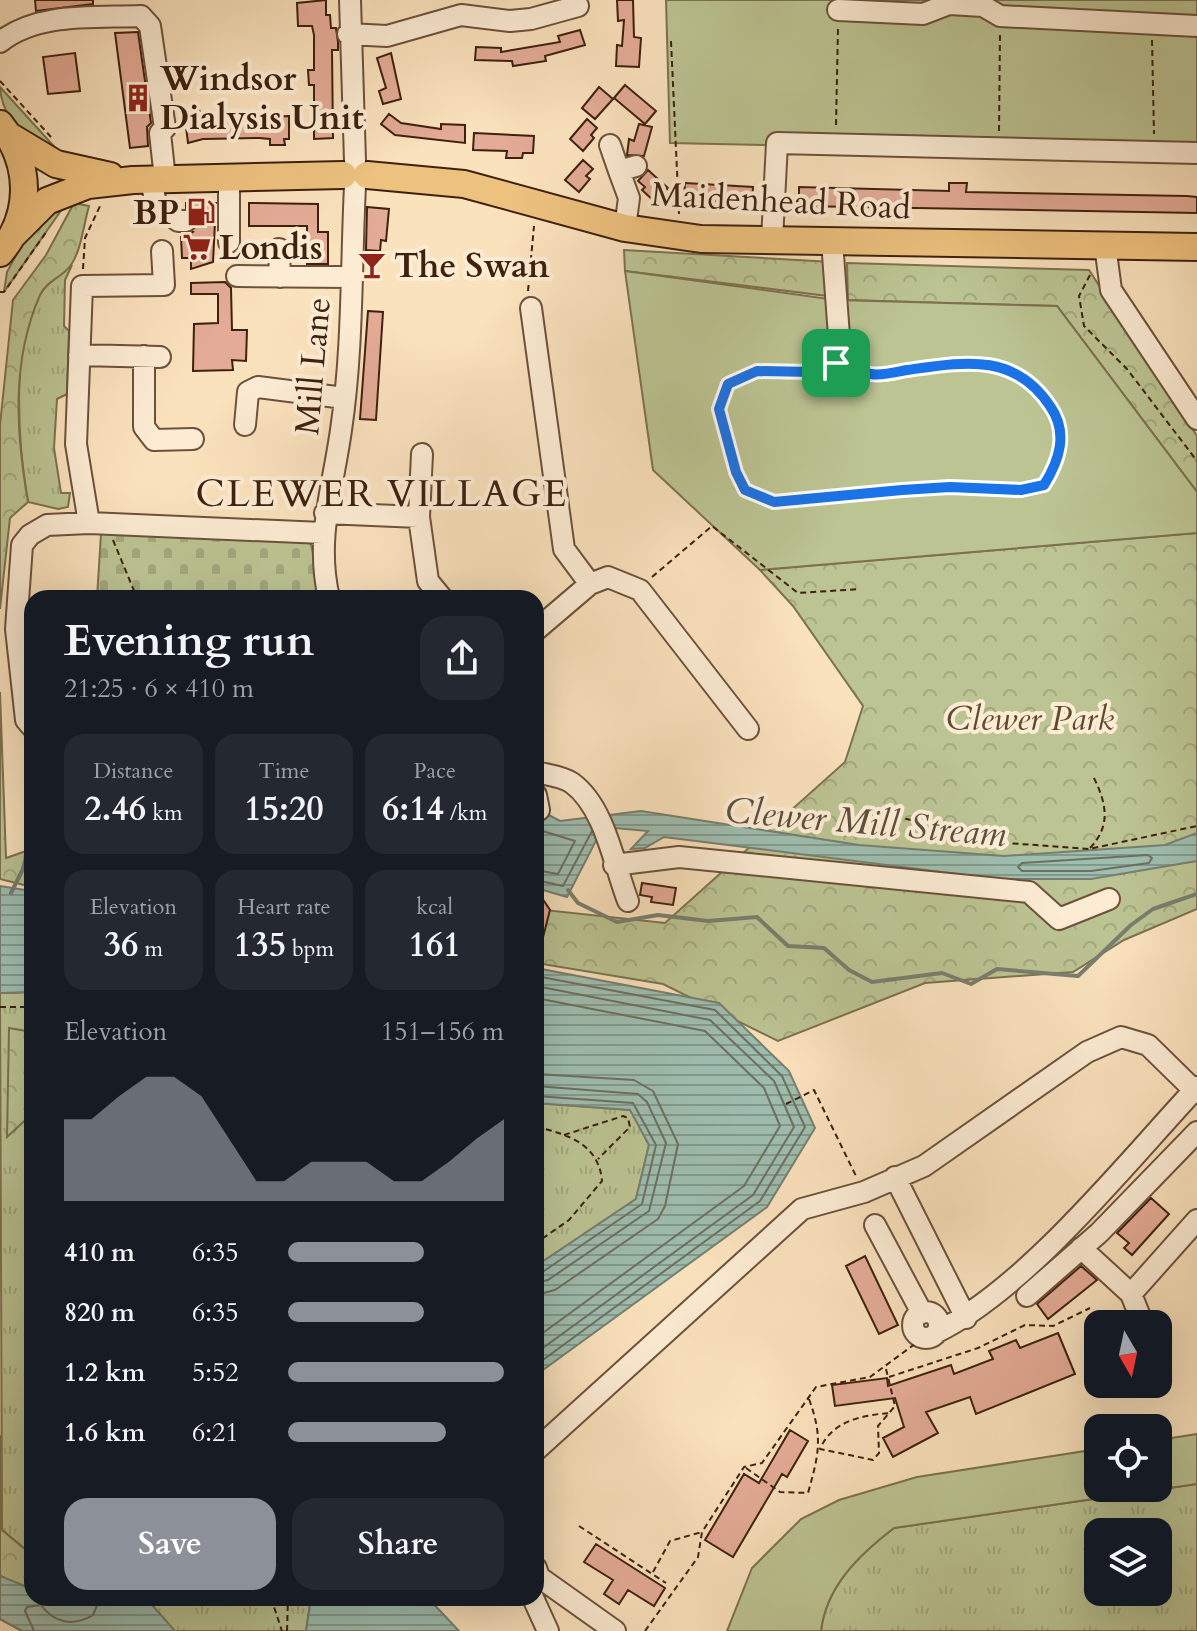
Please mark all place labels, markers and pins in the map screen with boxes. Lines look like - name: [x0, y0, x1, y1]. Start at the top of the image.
- place label: Windsor Dialysis Unit: [159, 56, 364, 141]
- building icon: Windsor Dialysis Unit: [123, 83, 153, 113]
- place label: BP: [133, 190, 179, 236]
- fuel station icon: BP: [186, 197, 216, 227]
- place label: Londis: [219, 225, 323, 271]
- supermarket icon: Londis: [182, 232, 212, 262]
- place label: The Swan: [394, 243, 550, 289]
- bar icon: The Swan: [357, 250, 387, 280]
- pin: [802, 329, 870, 397]

